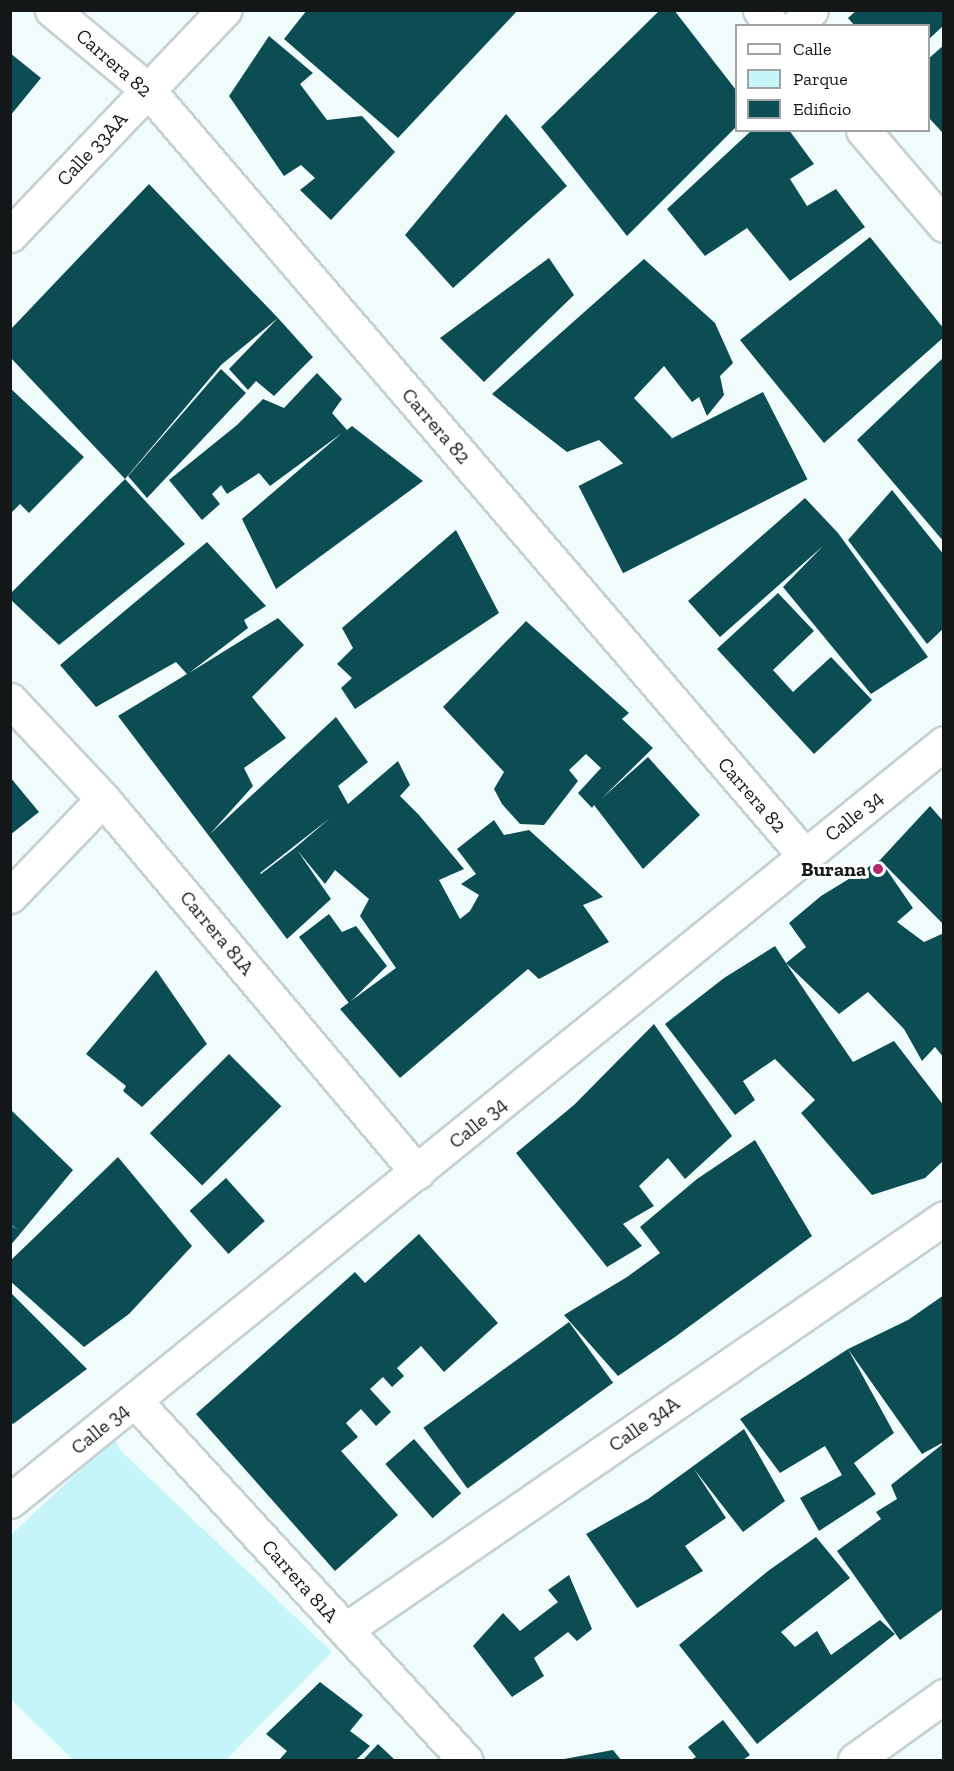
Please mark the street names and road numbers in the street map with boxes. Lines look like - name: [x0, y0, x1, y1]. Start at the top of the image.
- street label: Carrera 82: [71, 24, 157, 102]
- street label: Calle 33AA: [52, 107, 132, 191]
- street label: Carrera 82: [397, 383, 475, 469]
- street label: Carrera 82: [713, 752, 791, 838]
- street label: Calle 34: [820, 785, 888, 847]
- street label: Carrera 81A: [175, 886, 259, 980]
- street label: Calle 34: [444, 1092, 512, 1154]
- street label: Calle 34A: [604, 1391, 684, 1457]
- street label: Calle 34: [66, 1398, 134, 1460]
- street label: Carrera 81A: [257, 1535, 343, 1627]

